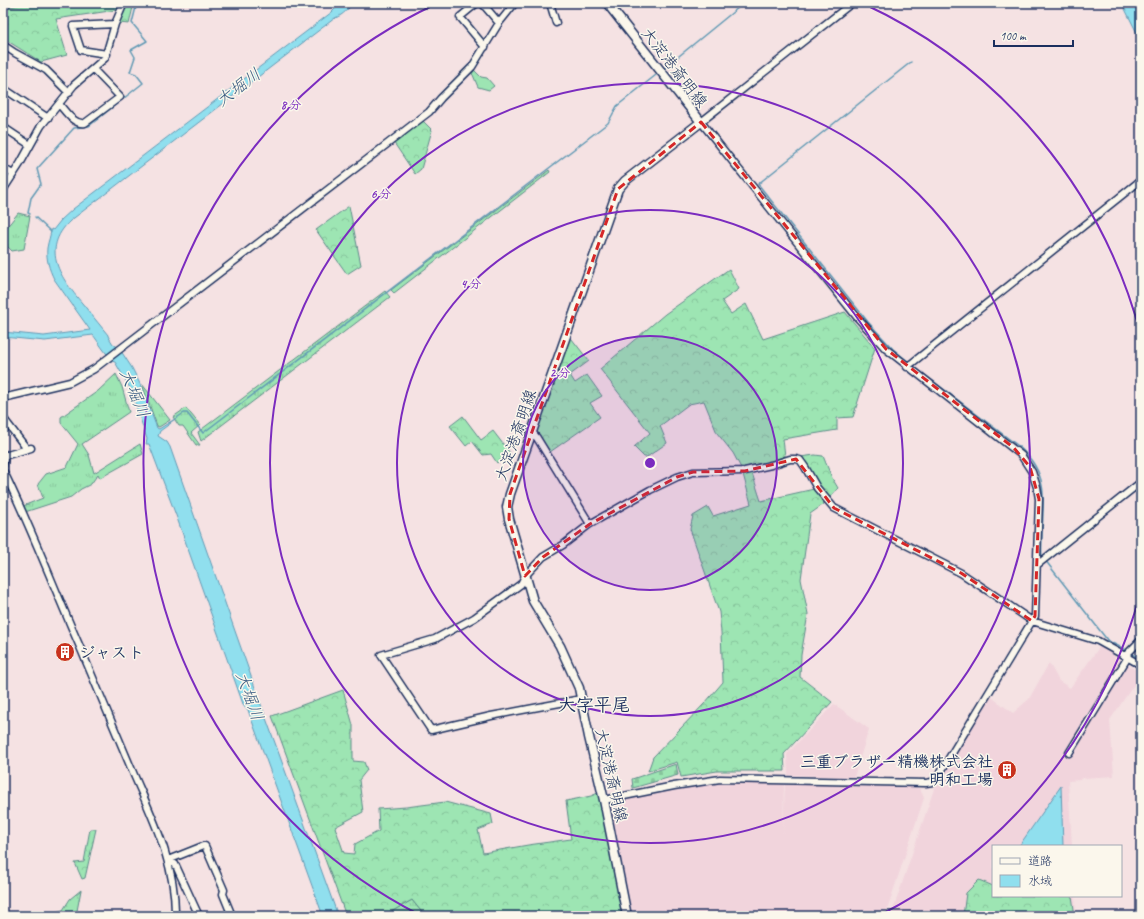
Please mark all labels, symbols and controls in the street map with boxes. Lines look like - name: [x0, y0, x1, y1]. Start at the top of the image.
- scale bar: [994, 22, 1073, 48]
- street label: 大淀港斎明線: [637, 24, 712, 112]
- text: 100 m: [1000, 28, 1027, 44]
- water label: 大堀川: [212, 64, 265, 111]
- text: 8 分: [281, 97, 301, 113]
- text: 6 分: [371, 186, 391, 202]
- text: 4 分: [461, 276, 481, 292]
- text: 2 分: [550, 365, 570, 381]
- water label: 大堀川: [115, 366, 154, 421]
- street label: 大淀港斎明線: [491, 387, 541, 484]
- centre of rings: [643, 456, 657, 470]
- building icon: ジャスト: [54, 641, 76, 663]
- place label: ジャスト: [79, 643, 144, 663]
- water label: 大堀川: [231, 669, 268, 724]
- district label: 大字平尾: [558, 694, 630, 716]
- street label: 大淀港斎明線: [590, 726, 632, 824]
- place label: 三重ブラザー精機株式会社 明和工場: [800, 752, 993, 790]
- building icon: 三重ブラザー精機株式会社 明和工場: [996, 759, 1018, 781]
- legend: [992, 845, 1122, 897]
- text: 道路: [1028, 853, 1052, 869]
- text: 水域: [1028, 873, 1052, 889]

